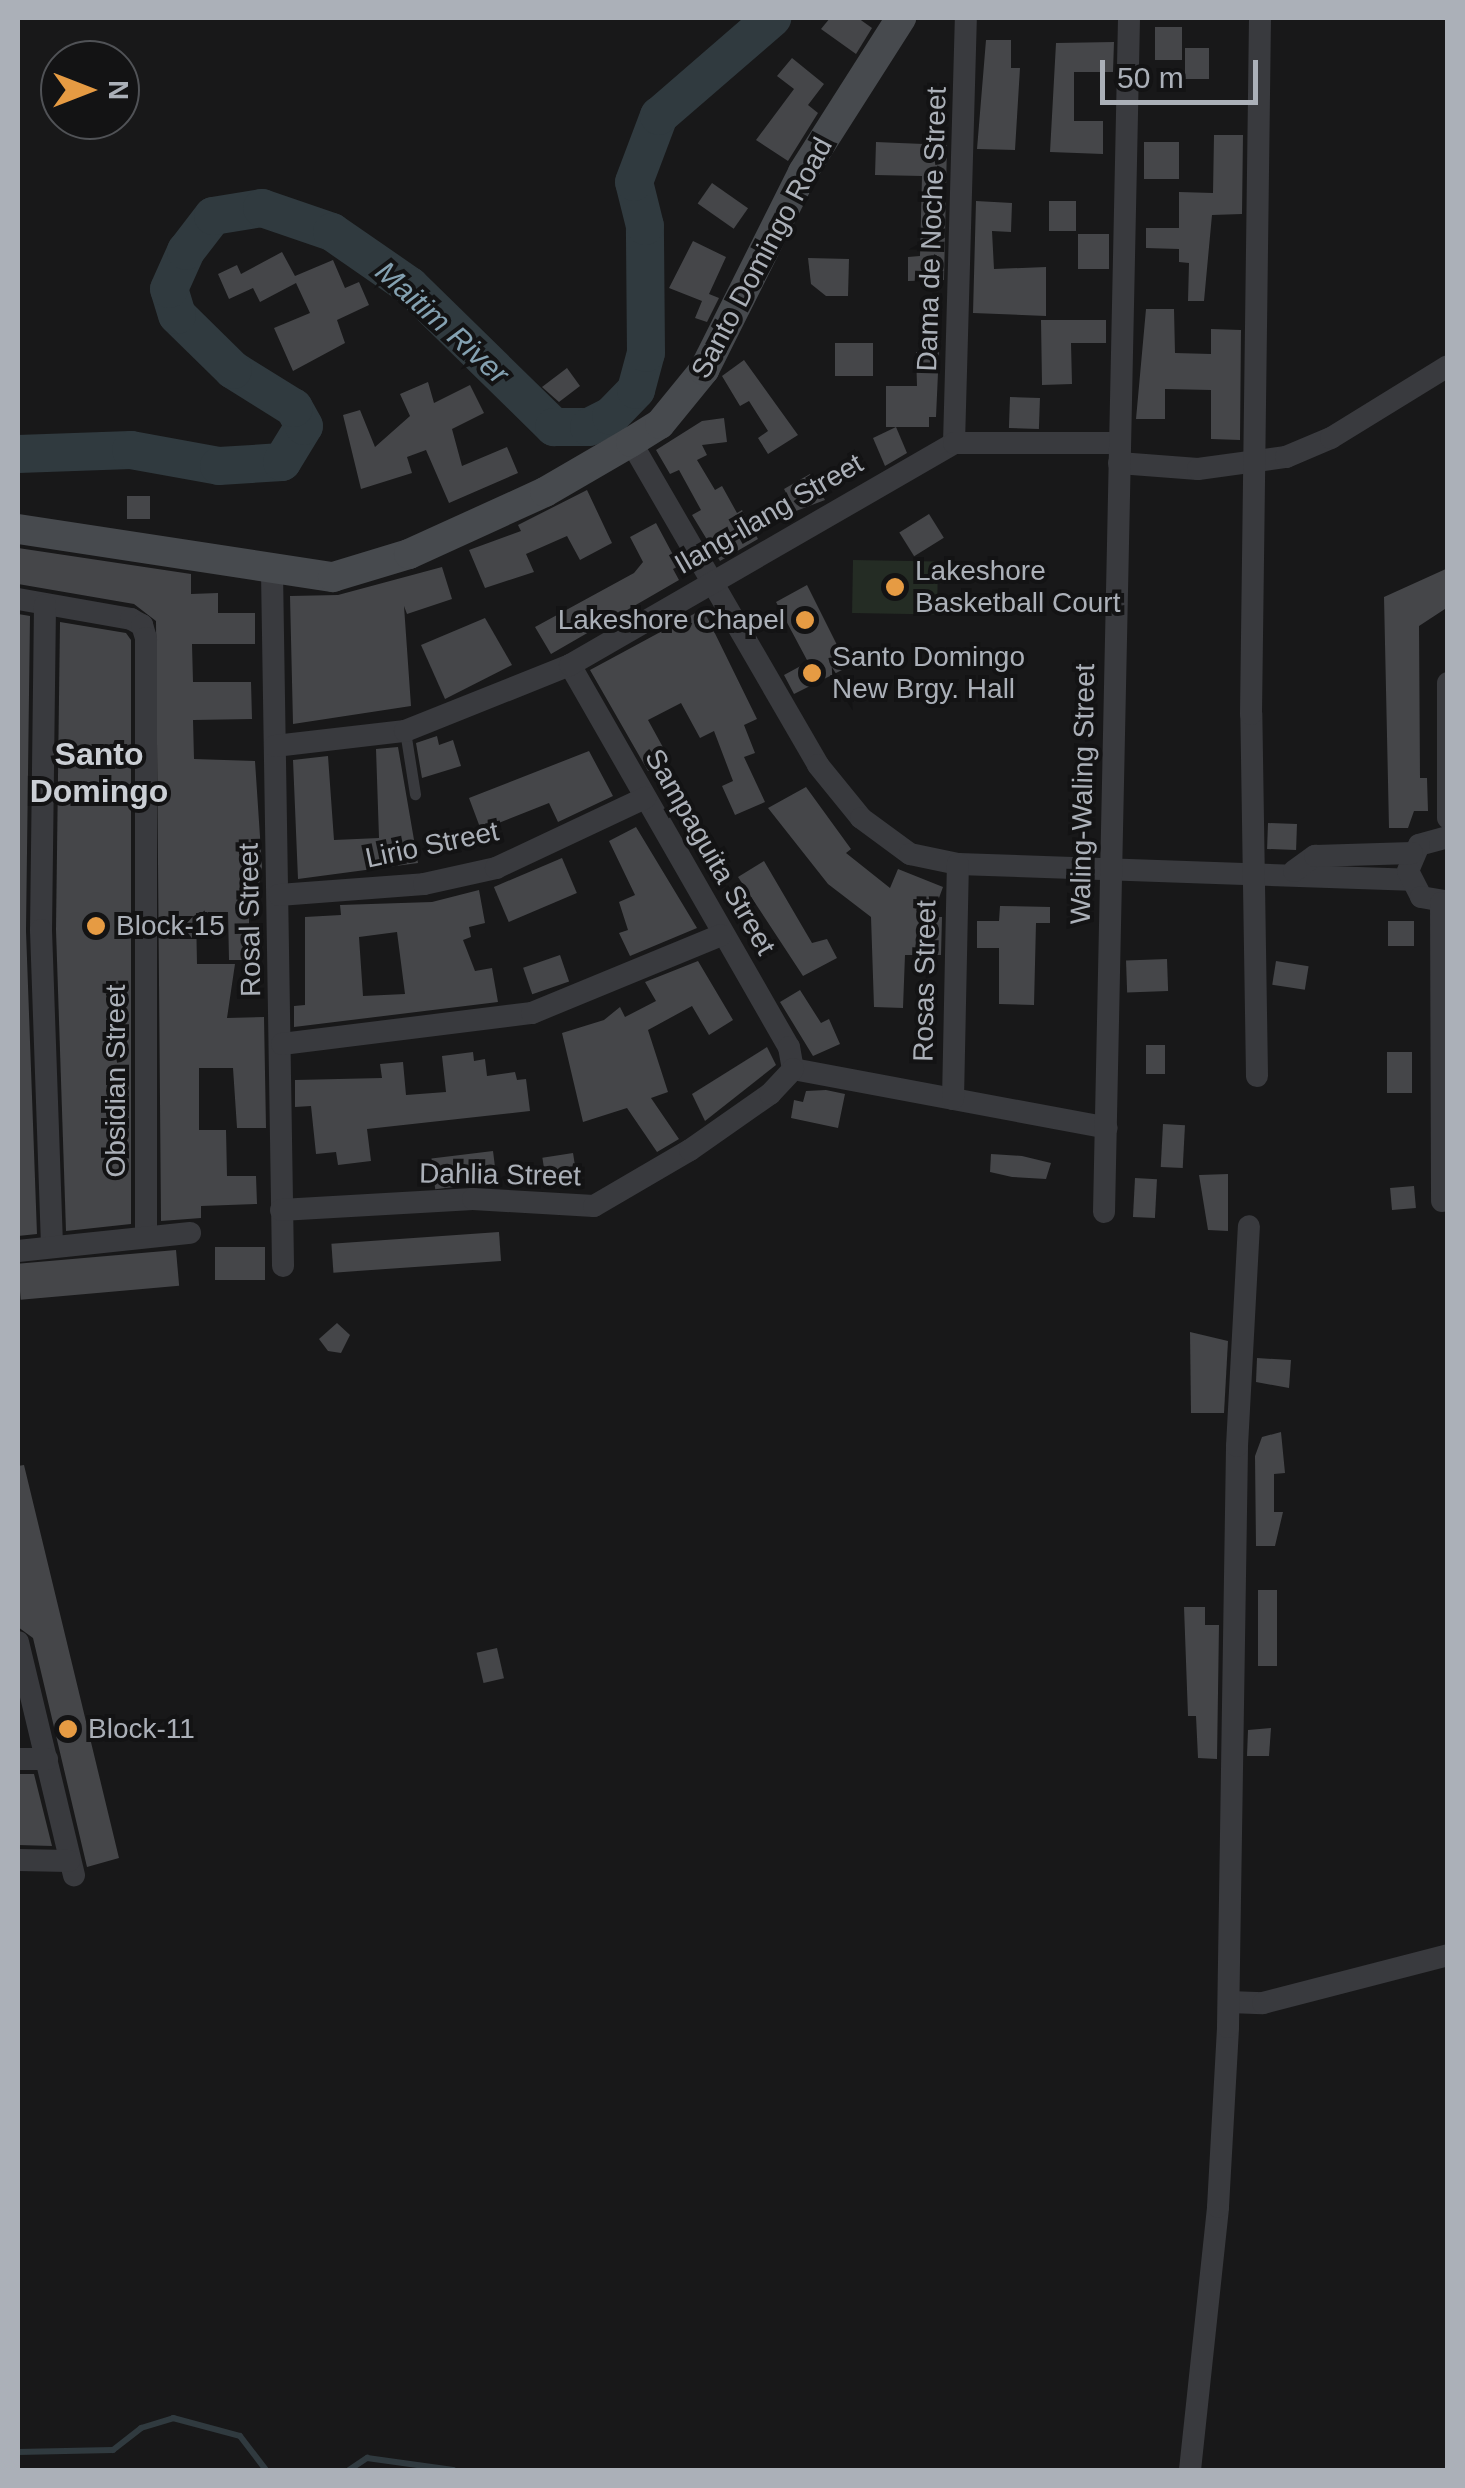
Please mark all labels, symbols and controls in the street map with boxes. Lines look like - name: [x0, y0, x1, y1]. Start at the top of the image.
- north arrow: [40, 40, 140, 140]
- scale bar: [1105, 40, 1262, 102]
- text: 50 m: [1117, 61, 1184, 94]
- text: N: [103, 80, 134, 100]
- street label: Dama de Noche Street: [910, 86, 954, 372]
- street label: Santo Domingo Road: [684, 132, 840, 384]
- water label: Maitim River: [368, 254, 516, 392]
- street label: Ilang-ilang Street: [669, 447, 869, 581]
- place label: Lakeshore Basketball Court: [915, 554, 1120, 620]
- marker: Lakeshore Basketball Court: [884, 576, 906, 598]
- place label: Lakeshore Chapel: [558, 603, 785, 637]
- marker: Lakeshore Chapel: [794, 609, 816, 631]
- place label: Santo Domingo New Brgy. Hall: [832, 640, 1025, 706]
- marker: Santo Domingo New Brgy. Hall: [801, 662, 823, 684]
- street label: Waling-Waling Street: [1064, 663, 1102, 925]
- district label: Santo Domingo: [30, 736, 168, 811]
- street label: Sampaguita Street: [637, 743, 783, 961]
- street label: Lirio Street: [362, 814, 502, 876]
- street label: Rosal Street: [232, 843, 268, 997]
- street label: Rosas Street: [907, 900, 943, 1062]
- place label: Block-15: [116, 909, 225, 943]
- marker: Block-15: [85, 915, 107, 937]
- street label: Obsidian Street: [99, 985, 133, 1177]
- street label: Dahlia Street: [419, 1157, 581, 1193]
- place label: Block-11: [88, 1712, 195, 1746]
- marker: Block-11: [57, 1718, 79, 1740]

